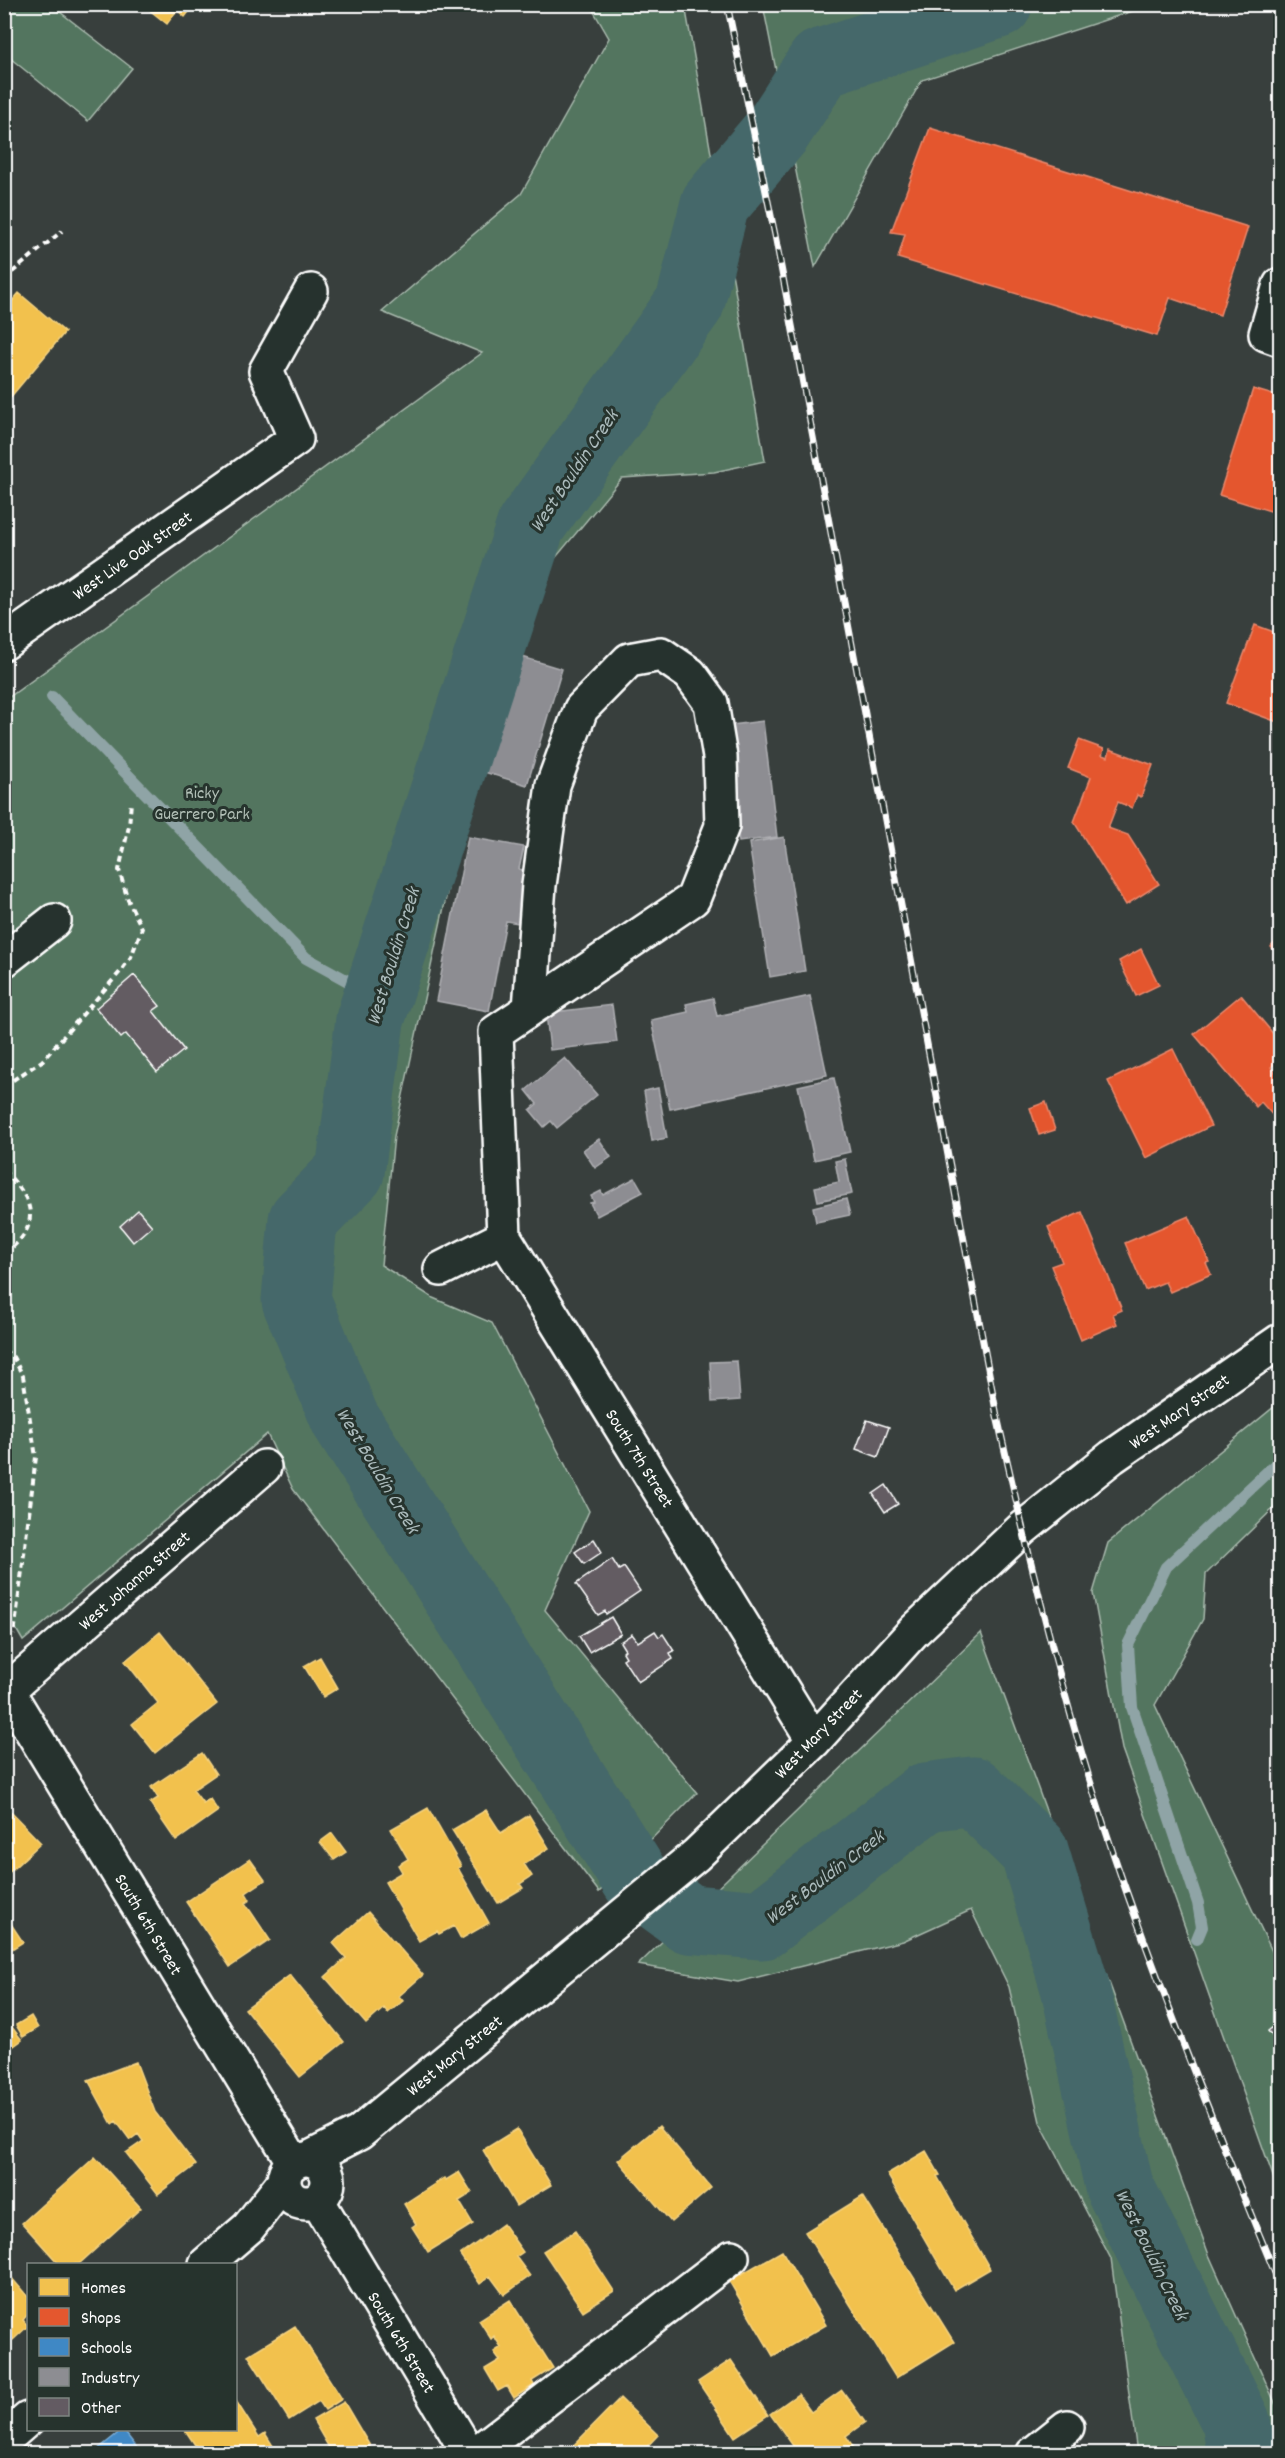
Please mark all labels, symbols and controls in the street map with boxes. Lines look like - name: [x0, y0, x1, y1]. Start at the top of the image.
- water label: West Bouldin Creek: [524, 403, 628, 539]
- street label: West Live Oak Street: [69, 506, 199, 608]
- park label: Ricky Guerrero Park: [154, 782, 250, 828]
- water label: West Bouldin Creek: [361, 883, 430, 1029]
- street label: West Mary Street: [1125, 1369, 1236, 1457]
- water label: West Bouldin Creek: [328, 1403, 426, 1541]
- street label: South 7th Street: [598, 1405, 678, 1514]
- street label: West Johanna Street: [74, 1526, 197, 1638]
- street label: West Mary Street: [770, 1684, 870, 1786]
- water label: West Bouldin Creek: [761, 1823, 893, 1932]
- street label: South 6th Street: [107, 1870, 187, 1981]
- street label: West Mary Street: [402, 2010, 509, 2104]
- water label: West Bouldin Creek: [1107, 2185, 1195, 2327]
- legend: [27, 2263, 237, 2431]
- text: Homes: [81, 2277, 126, 2302]
- street label: South 6th Street: [360, 2288, 440, 2399]
- text: Shops: [81, 2307, 121, 2332]
- text: Schools: [81, 2337, 132, 2362]
- text: Industry: [81, 2367, 140, 2392]
- text: Other: [81, 2397, 121, 2422]

